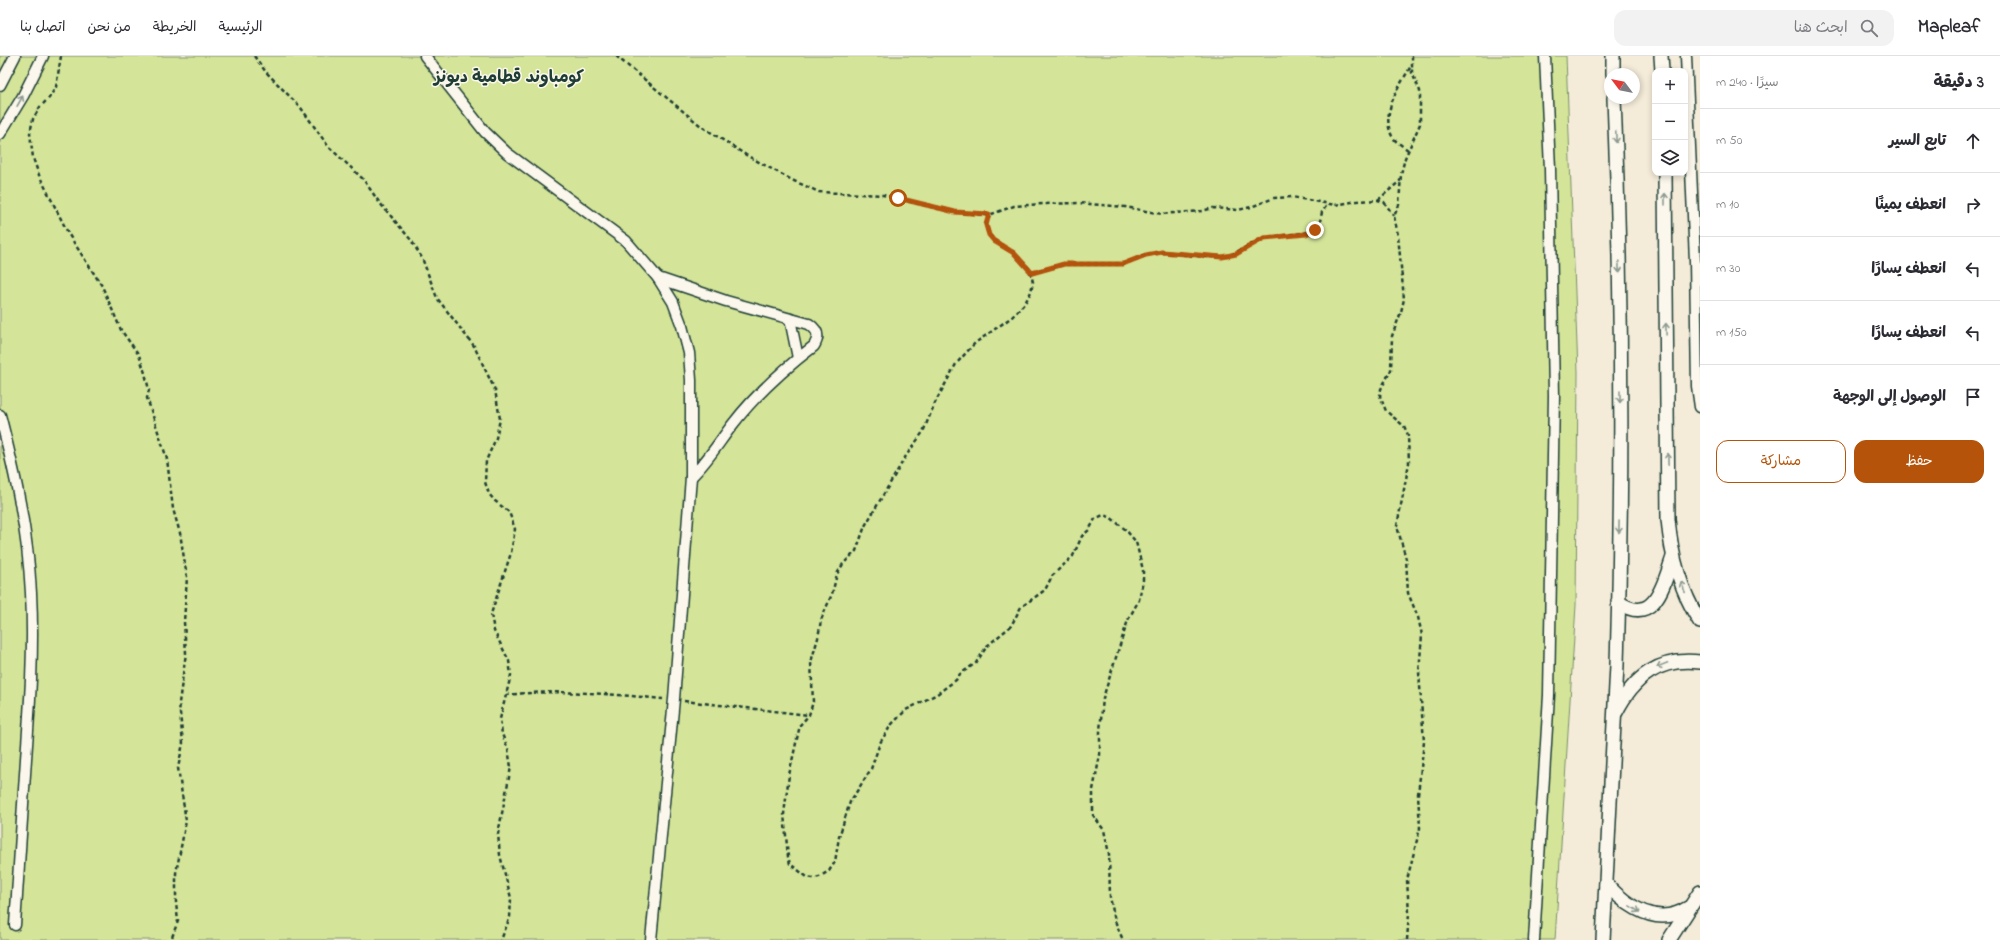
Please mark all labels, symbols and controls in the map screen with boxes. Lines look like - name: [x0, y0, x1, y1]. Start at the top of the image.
- search box: [1614, 10, 1894, 46]
- text: Mapleaf: [1918, 14, 1980, 41]
- text: اتصل بنا: [20, 17, 65, 38]
- text: من نحن: [87, 17, 131, 38]
- text: الخريطة: [153, 17, 197, 38]
- text: الرئيسية: [219, 17, 263, 38]
- text: ابحث هنا: [1794, 17, 1848, 39]
- icon: search: [1858, 17, 1880, 39]
- district label: كومباوند قطامية ديونز: [432, 65, 584, 90]
- north arrow: [1604, 68, 1640, 104]
- map controls: [1652, 68, 1688, 176]
- button: +: [1652, 68, 1688, 104]
- text: 3 دقيقة: [1934, 70, 1984, 95]
- text: سيرًا · 240 m: [1716, 73, 1779, 92]
- one-way arrow: [17, 95, 25, 107]
- button: −: [1652, 104, 1688, 140]
- one-way arrow: [1612, 130, 1619, 143]
- text: تابع السير: [1889, 130, 1946, 152]
- icon: ahead: [1962, 130, 1984, 152]
- text: 50 m: [1716, 131, 1742, 150]
- button: layers: [1652, 140, 1688, 176]
- route start: [889, 189, 907, 207]
- one-way arrow: [1661, 193, 1669, 206]
- text: انعطف يمينًا: [1875, 194, 1946, 216]
- icon: right: [1962, 194, 1984, 216]
- text: 10 m: [1716, 195, 1739, 214]
- route end: [1306, 221, 1324, 239]
- text: انعطف يسارًا: [1871, 258, 1946, 280]
- icon: left: [1962, 258, 1984, 280]
- text: 30 m: [1716, 259, 1740, 278]
- one-way arrow: [1615, 260, 1623, 273]
- text: انعطف يسارًا: [1871, 322, 1946, 344]
- icon: left: [1962, 322, 1984, 344]
- one-way arrow: [1662, 323, 1670, 336]
- text: 150 m: [1716, 323, 1747, 342]
- text: الوصول إلى الوجهة: [1833, 386, 1946, 408]
- icon: arrive: [1962, 386, 1984, 408]
- one-way arrow: [1616, 390, 1624, 403]
- button: مشاركة: [1716, 440, 1846, 483]
- button: حفظ: [1854, 440, 1984, 483]
- one-way arrow: [1664, 453, 1672, 466]
- one-way arrow: [1615, 520, 1623, 533]
- one-way arrow: [1678, 581, 1686, 593]
- one-way arrow: [1656, 662, 1668, 670]
- one-way arrow: [1629, 905, 1641, 913]

